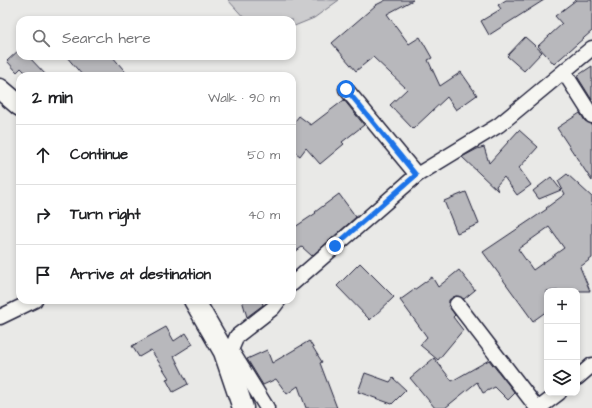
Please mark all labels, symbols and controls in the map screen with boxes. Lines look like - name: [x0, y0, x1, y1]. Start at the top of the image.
- search box: [16, 16, 296, 60]
- icon: search: [30, 27, 52, 49]
- text: Search here: [62, 28, 151, 49]
- route start: [337, 80, 355, 98]
- text: 2 min: [32, 86, 73, 110]
- text: Walk · 90 m: [208, 89, 280, 107]
- icon: ahead: [32, 144, 54, 166]
- text: Continue: [70, 144, 128, 165]
- text: 50 m: [247, 146, 280, 164]
- icon: right: [32, 204, 54, 226]
- text: Turn right: [70, 204, 141, 225]
- text: 40 m: [248, 206, 280, 224]
- route end: [326, 237, 344, 255]
- icon: arrive: [32, 264, 54, 286]
- text: Arrive at destination: [70, 264, 211, 285]
- map controls: [544, 288, 580, 396]
- button: +: [544, 288, 580, 324]
- button: −: [544, 324, 580, 360]
- button: layers: [544, 360, 580, 396]

